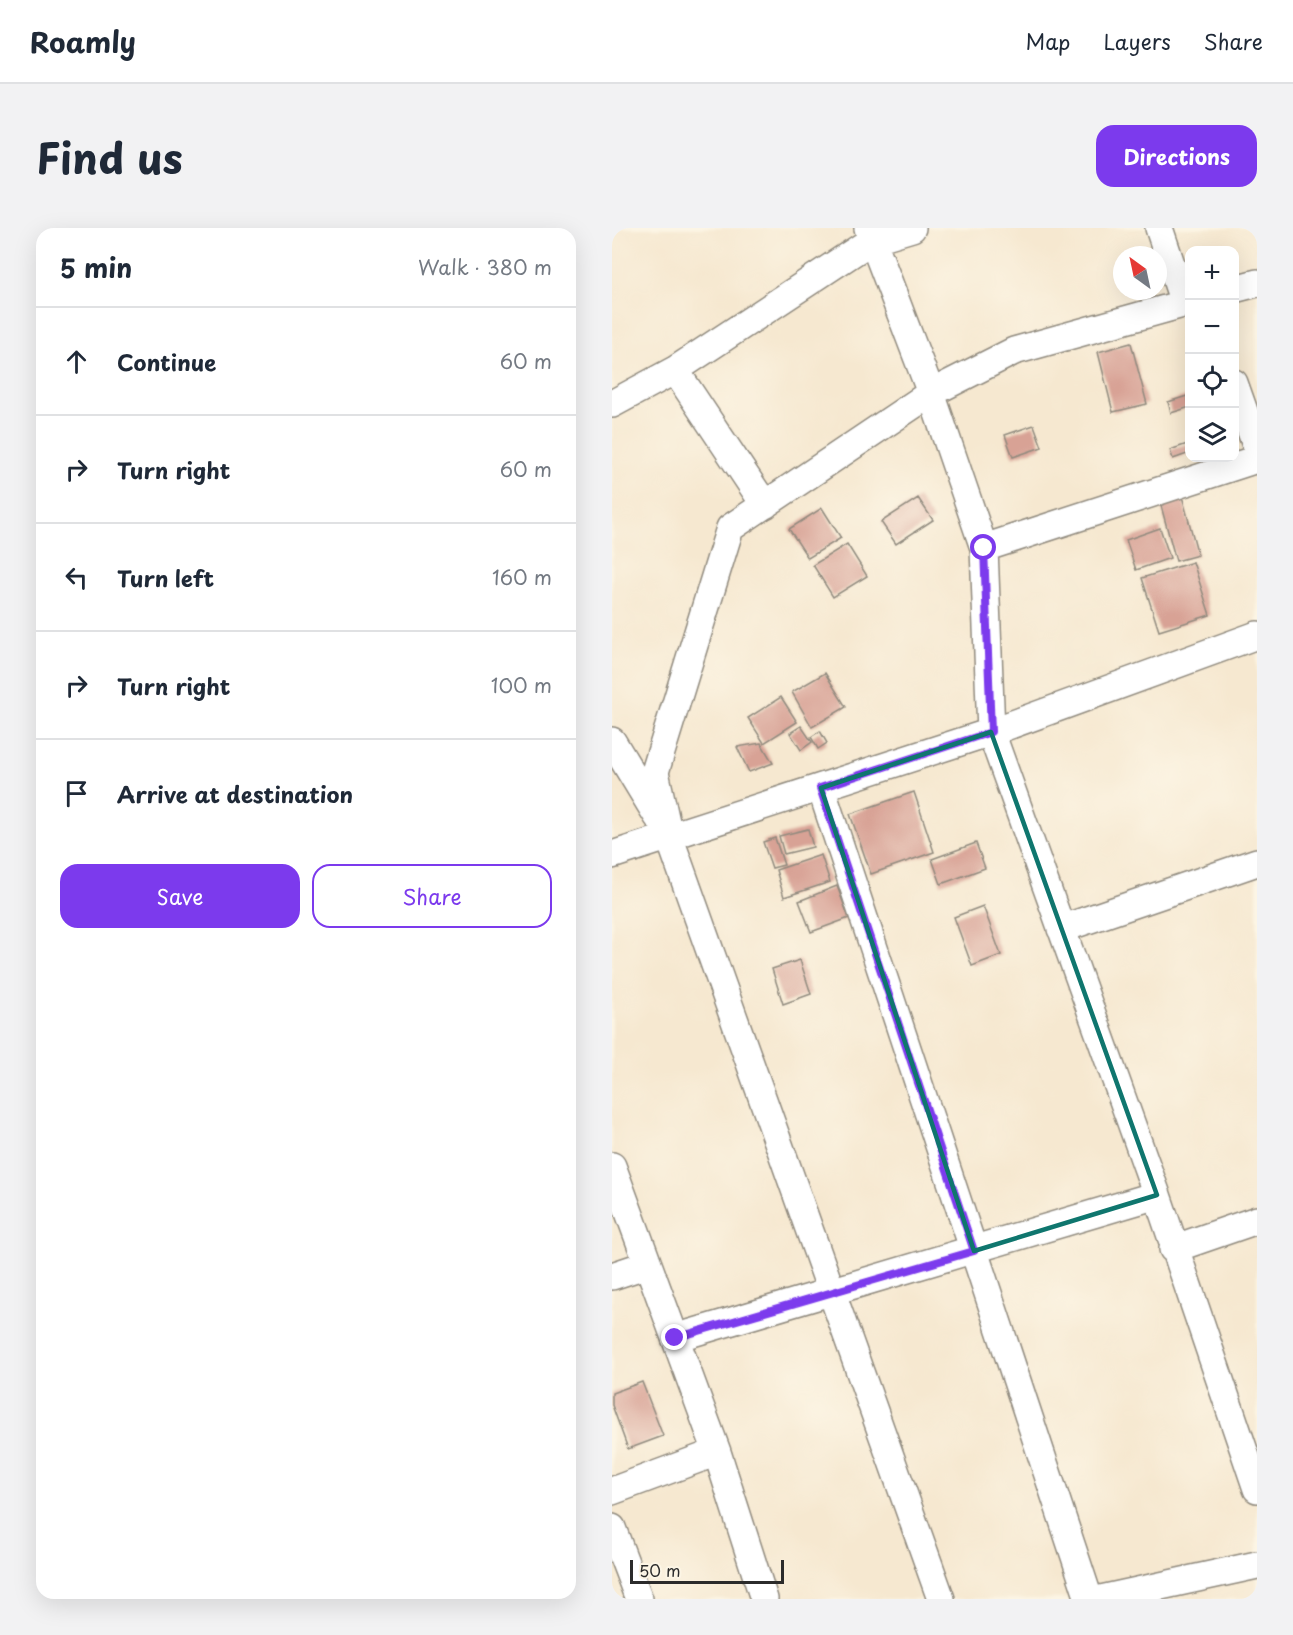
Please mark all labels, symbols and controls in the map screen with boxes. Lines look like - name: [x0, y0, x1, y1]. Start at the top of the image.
- text: Roamly: [30, 20, 136, 63]
- text: Map: [1026, 25, 1070, 57]
- text: Layers: [1103, 25, 1171, 57]
- text: Share: [1204, 25, 1263, 57]
- text: Find us: [36, 125, 183, 188]
- button: Directions: [1096, 125, 1257, 187]
- north arrow: [1113, 246, 1167, 300]
- map controls: [1185, 246, 1239, 462]
- button: +: [1185, 246, 1239, 300]
- text: 5 min: [60, 248, 132, 287]
- text: Walk · 380 m: [418, 252, 552, 282]
- button: −: [1185, 300, 1239, 354]
- icon: ahead: [60, 345, 93, 378]
- text: Continue: [117, 345, 216, 378]
- text: 60 m: [500, 346, 552, 376]
- button: locate: [1185, 354, 1239, 408]
- button: layers: [1185, 408, 1239, 462]
- icon: right: [60, 453, 93, 486]
- text: Turn right: [117, 453, 230, 486]
- text: 60 m: [500, 454, 552, 484]
- route start: [970, 534, 996, 560]
- icon: left: [60, 561, 93, 594]
- text: Turn left: [117, 561, 214, 594]
- text: 160 m: [492, 562, 552, 592]
- icon: right: [60, 669, 93, 702]
- text: Turn right: [117, 669, 230, 702]
- text: 100 m: [491, 670, 552, 700]
- icon: arrive: [60, 777, 93, 810]
- text: Arrive at destination: [117, 777, 353, 810]
- button: Save: [60, 864, 300, 928]
- button: Share: [312, 864, 552, 928]
- route end: [661, 1324, 687, 1350]
- scale bar: [630, 1557, 784, 1584]
- text: 50 m: [639, 1558, 680, 1582]

